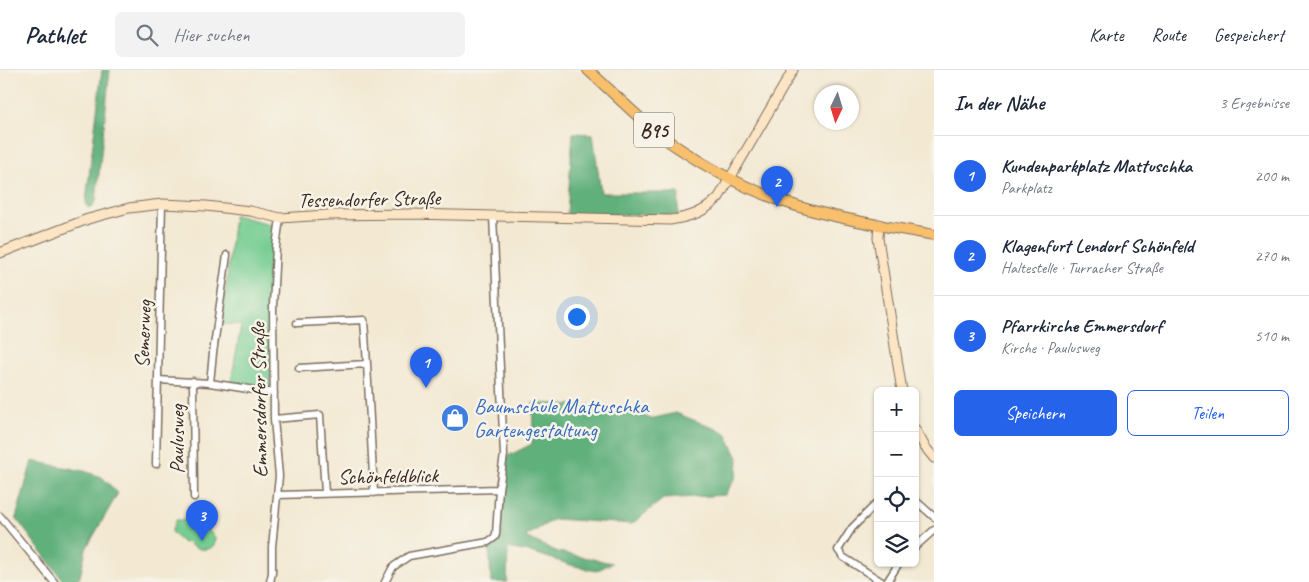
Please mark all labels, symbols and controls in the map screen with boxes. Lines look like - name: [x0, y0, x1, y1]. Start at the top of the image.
- search box: [115, 12, 465, 57]
- text: Pathlet: [25, 20, 85, 50]
- icon: search: [133, 21, 161, 49]
- text: Hier suchen: [173, 23, 249, 47]
- text: Karte: [1089, 24, 1124, 46]
- text: Route: [1152, 24, 1186, 46]
- text: Gespeichert: [1214, 24, 1284, 46]
- north arrow: [814, 85, 859, 130]
- text: In der Nähe: [954, 90, 1044, 116]
- text: 3 Ergebnisse: [1220, 93, 1289, 113]
- road number: B95: [634, 112, 674, 148]
- text: Kundenparkplatz Mattuschka: [1001, 154, 1192, 178]
- pin: 2: [761, 166, 793, 207]
- text: 1: [966, 166, 974, 186]
- text: 200 m: [1255, 166, 1289, 186]
- text: Parkplatz: [1001, 178, 1052, 198]
- street label: Tessendorfer Straße: [298, 185, 443, 213]
- text: Klagenfurt Lendorf Schönfeld: [1001, 234, 1194, 258]
- text: 2: [966, 246, 974, 266]
- text: 270 m: [1255, 246, 1289, 266]
- text: Haltestelle · Turracher Straße: [1001, 258, 1163, 278]
- street label: Semerweg: [129, 298, 157, 368]
- your location: [564, 304, 590, 330]
- text: Pfarrkirche Emmersdorf: [1001, 314, 1162, 338]
- street label: Emmersdorfer Straße: [245, 320, 273, 478]
- text: 3: [966, 326, 974, 346]
- text: 510 m: [1255, 326, 1289, 346]
- text: Kirche · Paulusweg: [1001, 338, 1100, 358]
- pin: 1: [410, 347, 442, 388]
- map controls: [874, 387, 919, 567]
- button: +: [874, 387, 919, 432]
- button: Speichern: [954, 390, 1117, 436]
- button: Teilen: [1127, 390, 1289, 436]
- place label: Baumschule Mattuschka Gartengestaltung: [474, 393, 650, 443]
- street label: Paulusweg: [164, 403, 190, 474]
- shop icon: Baumschule Mattuschka Gartengestaltung: [440, 403, 470, 433]
- button: −: [874, 432, 919, 477]
- street label: Schönfeldblick: [338, 462, 440, 490]
- button: locate: [874, 477, 919, 522]
- pin: 3: [186, 500, 218, 541]
- button: layers: [874, 522, 919, 567]

